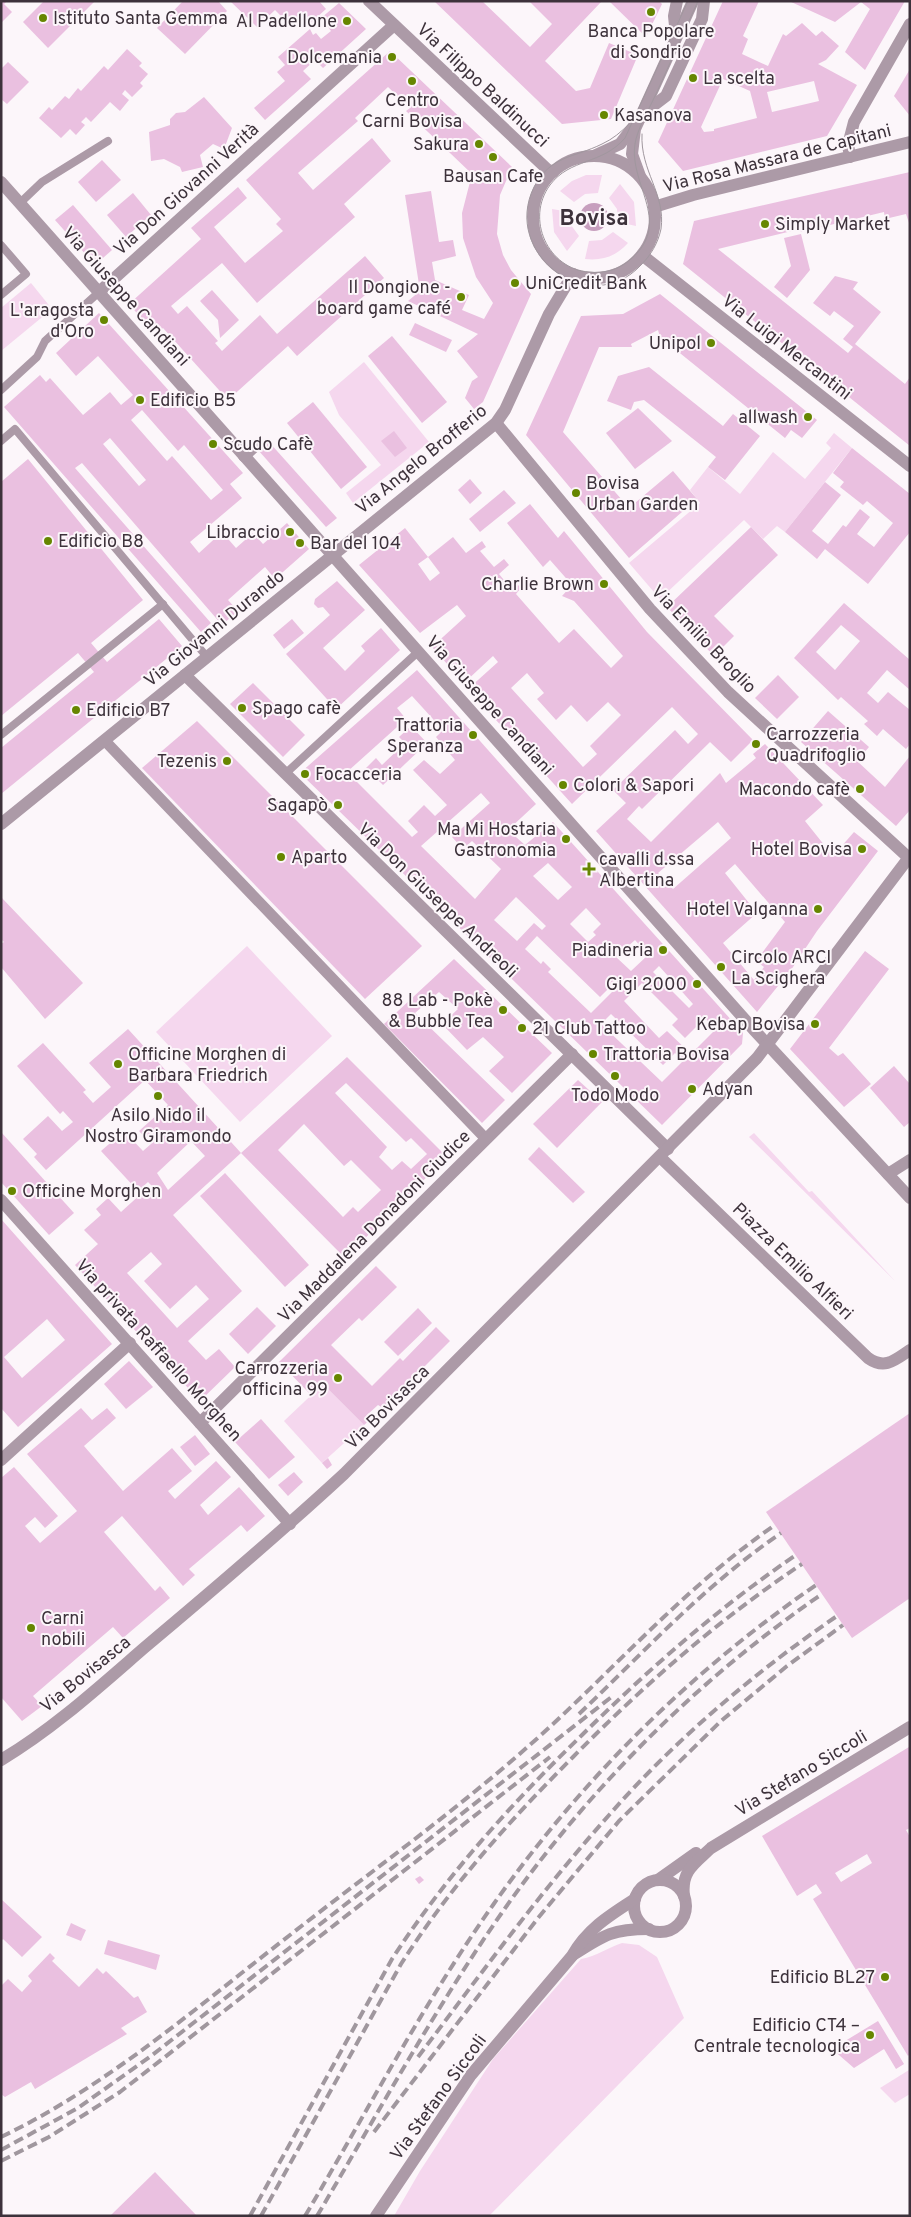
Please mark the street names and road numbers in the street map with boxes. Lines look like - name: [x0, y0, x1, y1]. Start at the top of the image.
- street label: Via Filippo Baldinucci: [411, 19, 553, 153]
- street label: Via Don Giovanni Verità: [109, 119, 265, 262]
- street label: Via Rosa Massara de Capitani: [661, 120, 894, 199]
- street label: Via Giuseppe Candiani: [56, 222, 194, 372]
- street label: Via Luigi Mercantini: [716, 290, 856, 406]
- street label: Via Angelo Brofferio: [352, 400, 492, 520]
- street label: Via Giovanni Durando: [140, 565, 290, 693]
- street label: Via Emilio Broglio: [645, 581, 761, 699]
- street label: Via Giuseppe Candiani: [420, 631, 558, 781]
- street label: Via Don Giuseppe Andreoli: [352, 818, 522, 984]
- street label: Via Maddalena Donadoni Giudice: [274, 1126, 476, 1328]
- street label: Piazza Emilio Alfieri: [727, 1198, 857, 1326]
- street label: Via privata Raffaello Morghen: [70, 1255, 246, 1447]
- street label: Via Bovisasca: [341, 1361, 435, 1455]
- street label: Via Bovisasca: [36, 1632, 136, 1719]
- street label: Via Stefano Siccoli: [732, 1726, 872, 1823]
- street label: Via Stefano Siccoli: [386, 2031, 493, 2165]

